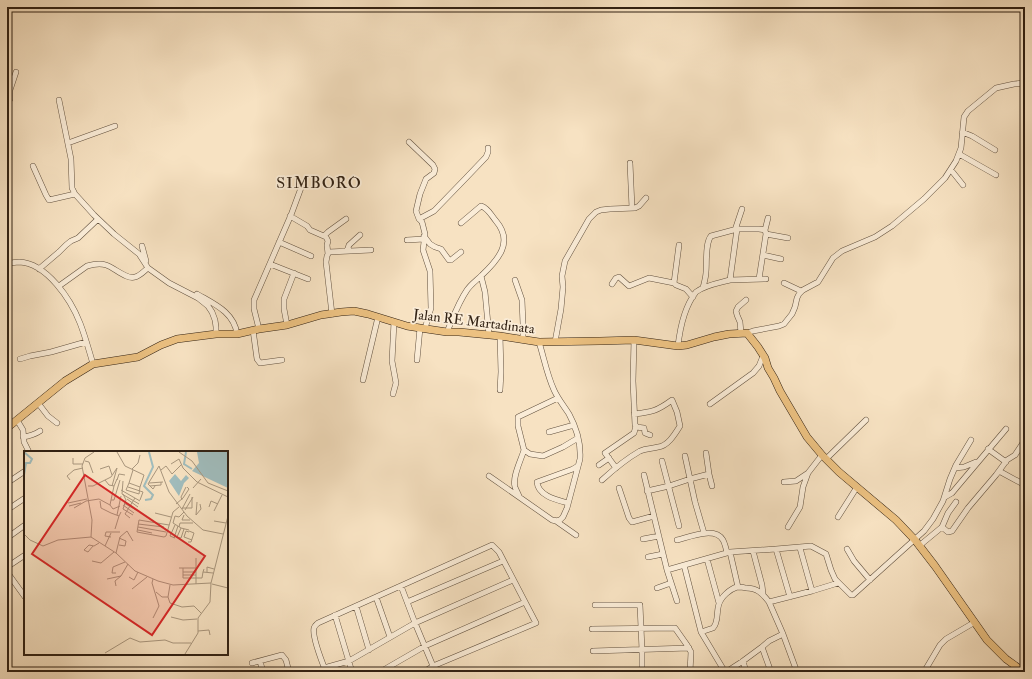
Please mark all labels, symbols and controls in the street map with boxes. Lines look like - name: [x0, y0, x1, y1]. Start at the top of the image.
- district label: SIMBORO: [276, 173, 362, 193]
- street label: Jalan RE Martadinata: [411, 305, 536, 337]
- inset map: [24, 451, 228, 655]

